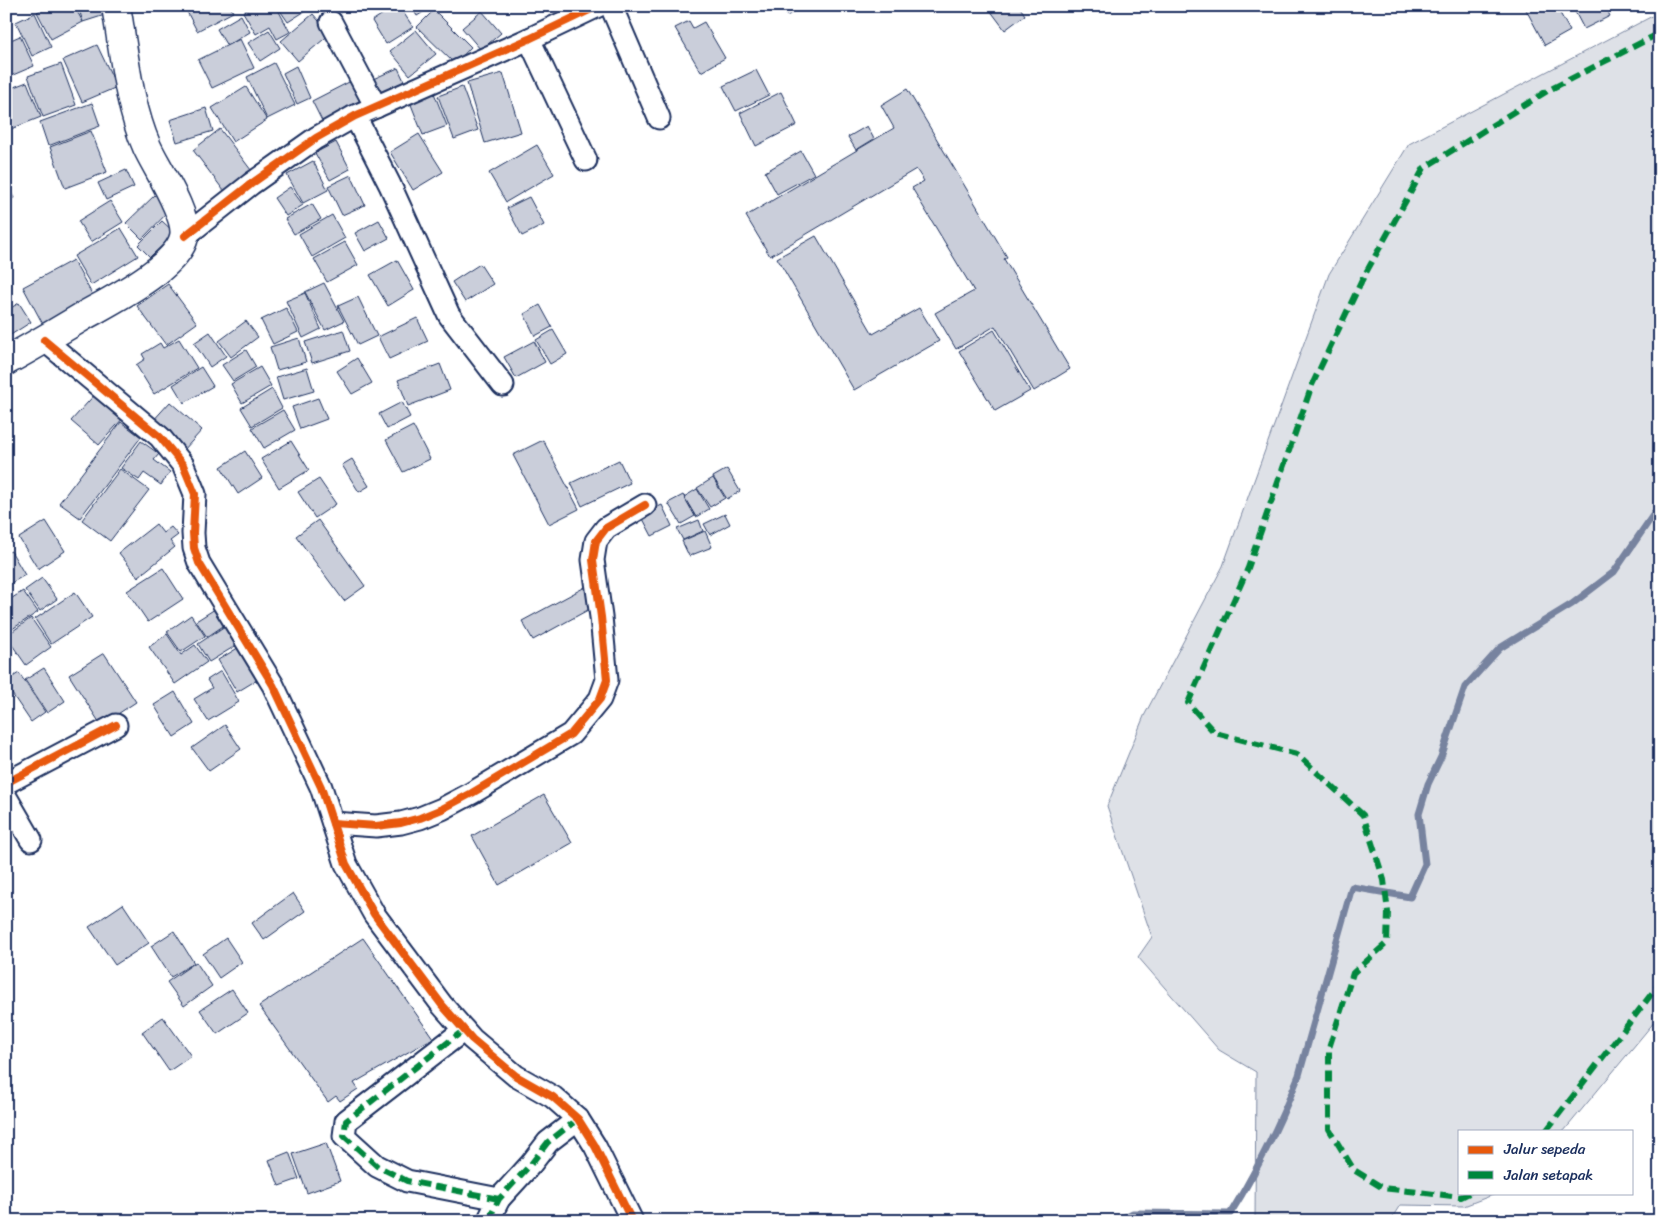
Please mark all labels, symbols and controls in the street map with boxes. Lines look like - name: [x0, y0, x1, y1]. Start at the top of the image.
- legend: [1458, 1130, 1634, 1194]
- text: Jalur sepeda: [1503, 1136, 1586, 1162]
- text: Jalan setapak: [1503, 1162, 1593, 1188]

